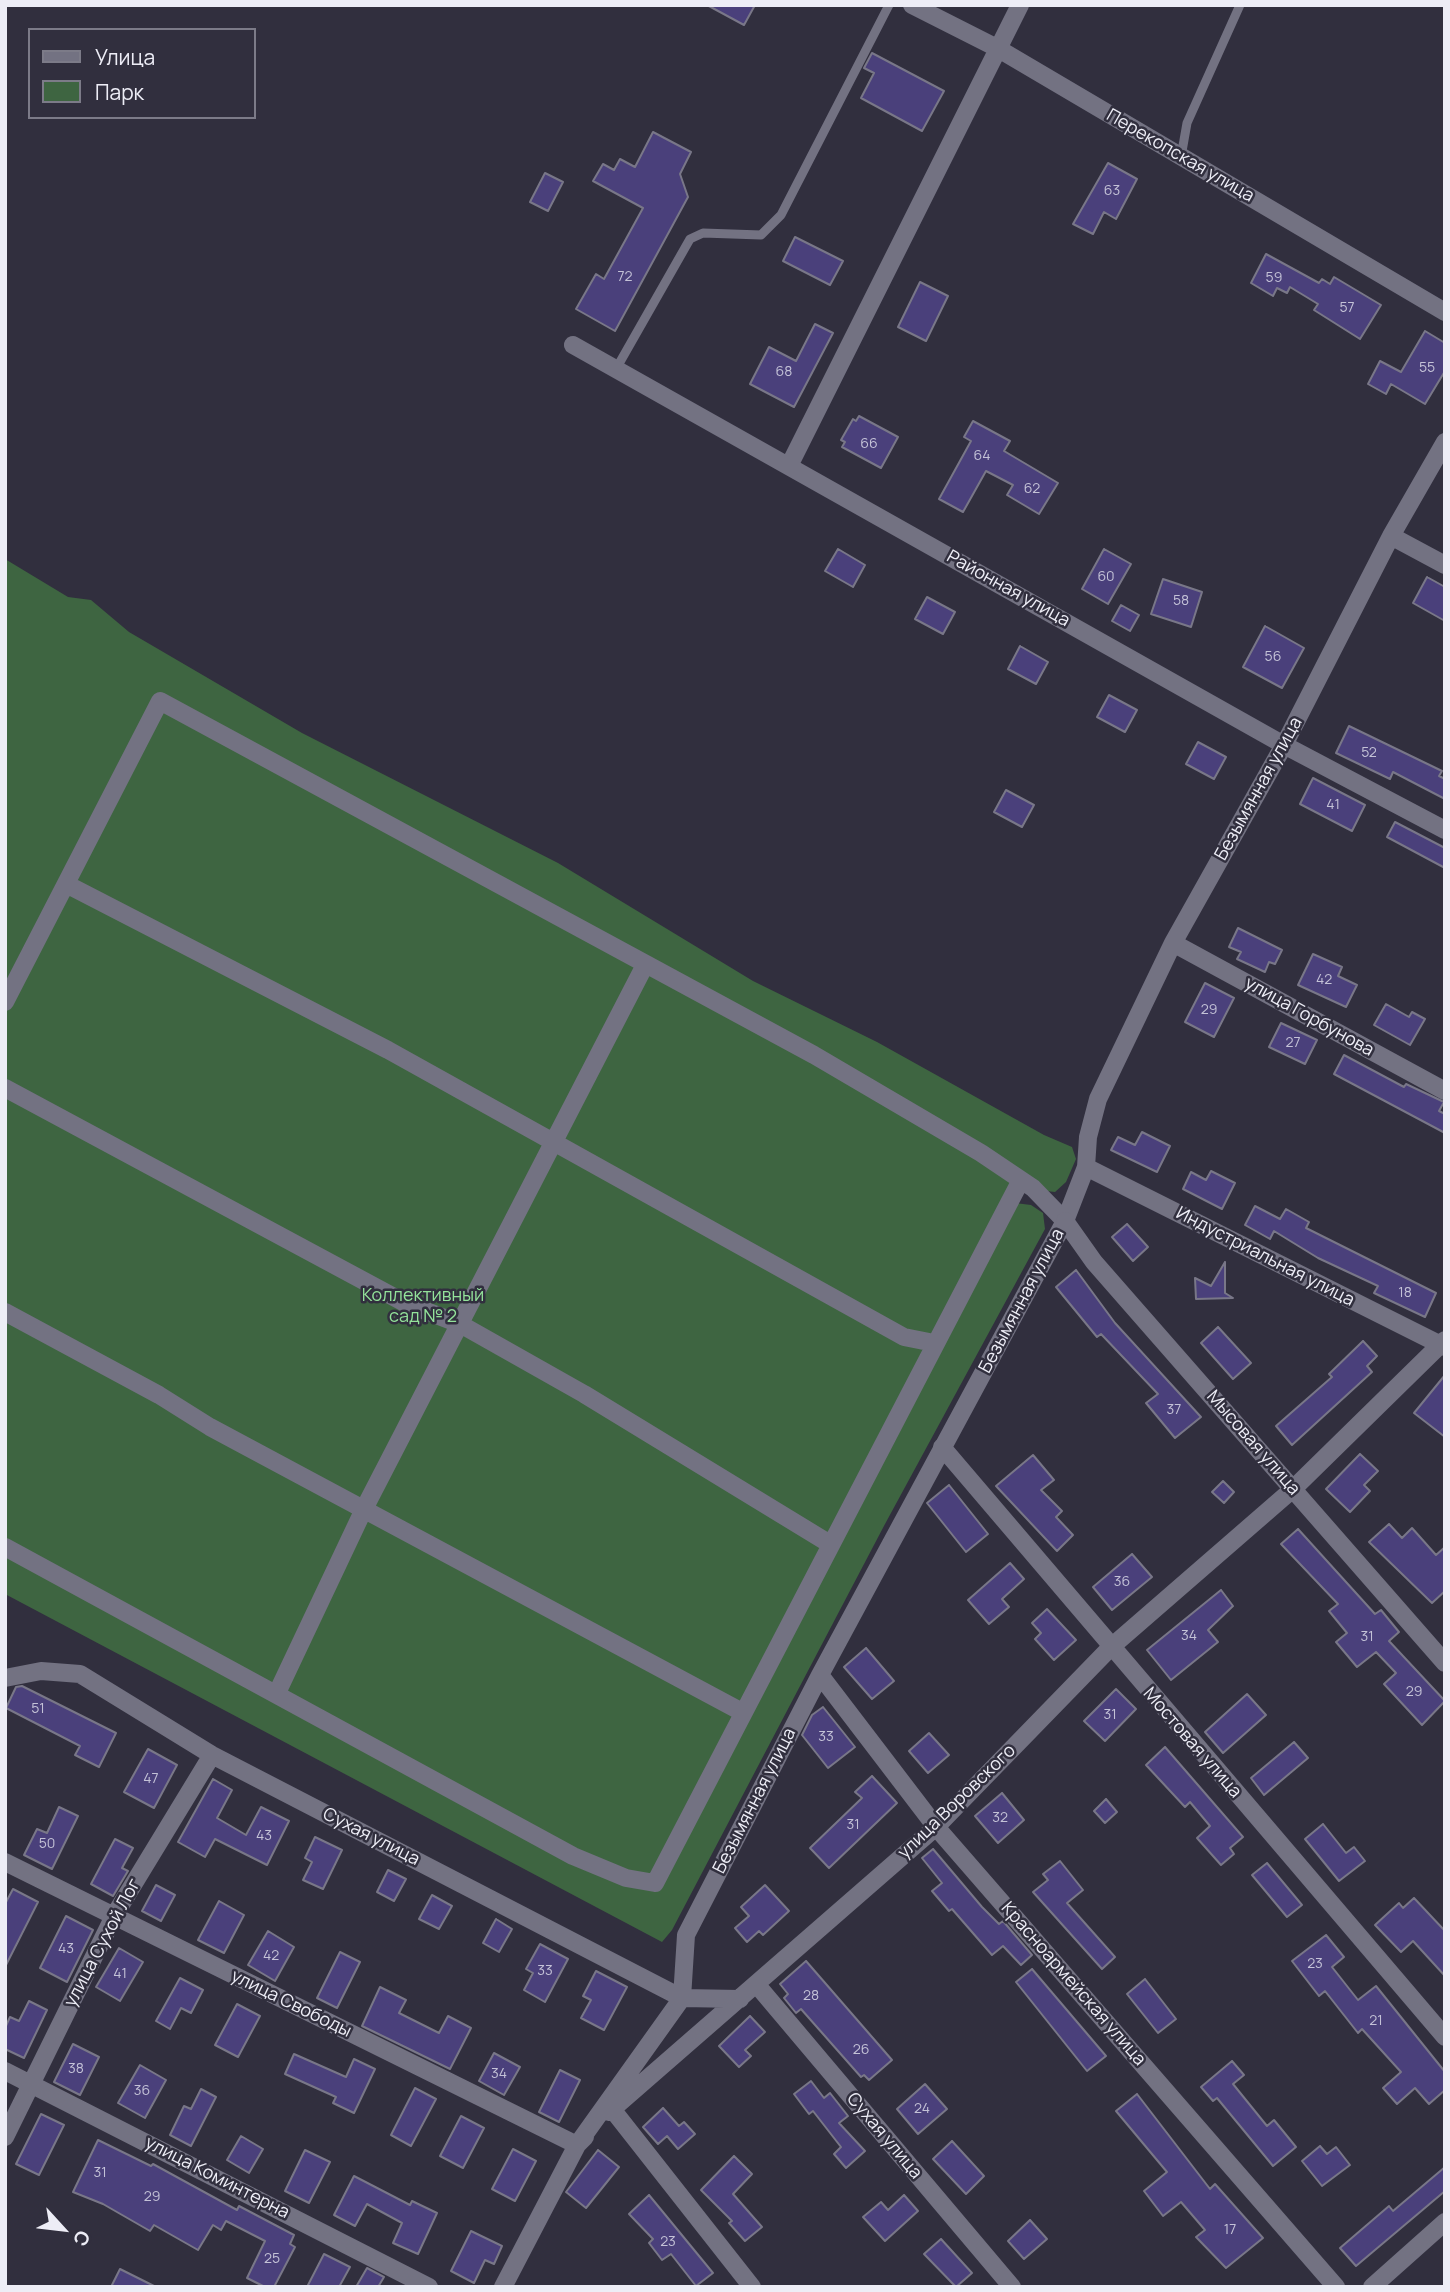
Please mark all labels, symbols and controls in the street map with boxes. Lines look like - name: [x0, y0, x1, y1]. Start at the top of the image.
- legend: [28, 28, 256, 119]
- text: Улица: [95, 43, 155, 71]
- text: Парк: [95, 78, 144, 106]
- street label: Перекопская улица: [1102, 105, 1258, 207]
- house number: 63: [1104, 183, 1120, 199]
- house number: 72: [617, 269, 633, 285]
- house number: 59: [1266, 270, 1282, 286]
- house number: 57: [1339, 300, 1355, 316]
- house number: 55: [1419, 360, 1435, 376]
- house number: 68: [776, 364, 792, 380]
- house number: 66: [860, 436, 878, 452]
- house number: 64: [974, 448, 990, 464]
- house number: 62: [1024, 481, 1040, 497]
- street label: Районная улица: [943, 546, 1073, 632]
- house number: 60: [1097, 569, 1115, 585]
- house number: 58: [1173, 593, 1189, 609]
- house number: 56: [1265, 649, 1281, 665]
- street label: Безымянная улица: [1211, 714, 1307, 864]
- house number: 52: [1361, 745, 1377, 761]
- house number: 41: [1326, 797, 1340, 813]
- house number: 42: [1316, 972, 1332, 988]
- street label: улица Горбунова: [1241, 973, 1377, 1061]
- house number: 29: [1201, 1002, 1217, 1018]
- house number: 27: [1285, 1035, 1301, 1051]
- street label: Индустриальная улица: [1172, 1203, 1358, 1311]
- street label: Безымянная улица: [975, 1225, 1069, 1377]
- park label: Коллективный сад № 2: [362, 1285, 484, 1328]
- house number: 18: [1398, 1285, 1412, 1301]
- street label: Мысовая улица: [1202, 1386, 1304, 1500]
- house number: 37: [1167, 1402, 1181, 1418]
- house number: 36: [1114, 1574, 1130, 1590]
- house number: 34: [1181, 1628, 1197, 1644]
- house number: 31: [1360, 1629, 1374, 1645]
- street label: Мостовая улица: [1138, 1683, 1246, 1803]
- house number: 29: [1406, 1684, 1422, 1700]
- house number: 51: [31, 1701, 45, 1717]
- house number: 31: [1103, 1707, 1117, 1723]
- street label: Безымянная улица: [709, 1725, 801, 1877]
- house number: 33: [818, 1729, 834, 1745]
- street label: улица Воровского: [894, 1740, 1020, 1864]
- house number: 47: [143, 1771, 159, 1787]
- street label: Сухая улица: [319, 1803, 423, 1871]
- house number: 32: [992, 1810, 1008, 1826]
- house number: 31: [846, 1817, 860, 1833]
- house number: 43: [256, 1828, 272, 1844]
- house number: 50: [39, 1836, 55, 1852]
- street label: улица Сухой Лог: [60, 1875, 146, 2011]
- street label: Красноармейская улица: [996, 1898, 1150, 2070]
- house number: 43: [58, 1941, 74, 1957]
- house number: 42: [263, 1948, 279, 1964]
- house number: 23: [1307, 1956, 1323, 1972]
- house number: 33: [537, 1963, 553, 1979]
- street label: улица Свободы: [227, 1965, 355, 2043]
- house number: 41: [113, 1966, 127, 1982]
- house number: 28: [803, 1988, 819, 2004]
- house number: 21: [1369, 2013, 1383, 2029]
- house number: 26: [853, 2042, 869, 2058]
- house number: 38: [68, 2061, 84, 2077]
- house number: 34: [491, 2066, 507, 2082]
- house number: 36: [134, 2083, 150, 2099]
- street label: Сухая улица: [842, 2088, 926, 2184]
- house number: 24: [914, 2101, 930, 2117]
- street label: улица Коминтерна: [141, 2132, 293, 2224]
- house number: 31: [93, 2165, 107, 2181]
- house number: 29: [144, 2189, 160, 2205]
- north arrow: [28, 2194, 98, 2264]
- house number: 17: [1224, 2222, 1236, 2238]
- text: С: [67, 2226, 96, 2251]
- house number: 23: [660, 2234, 676, 2250]
- house number: 25: [264, 2251, 280, 2267]

